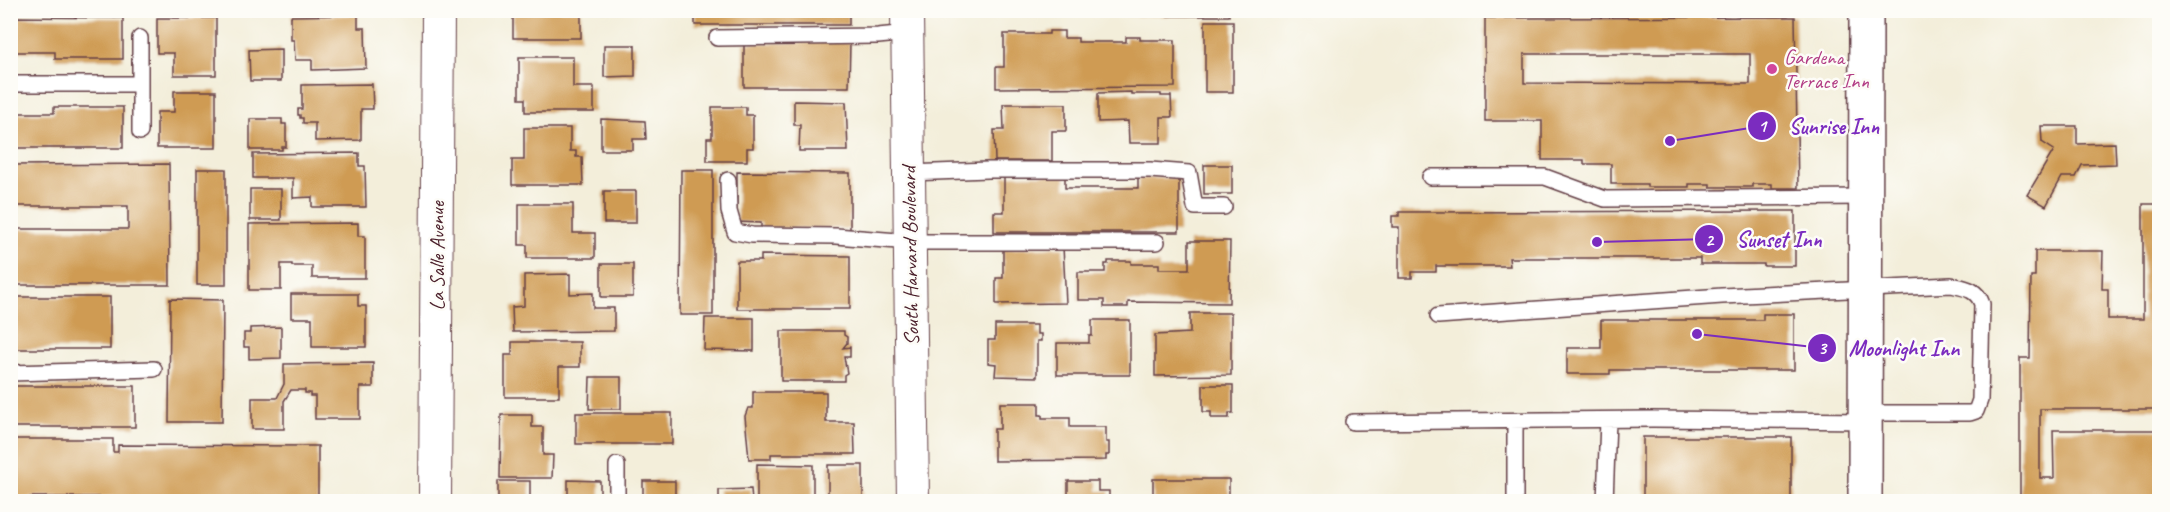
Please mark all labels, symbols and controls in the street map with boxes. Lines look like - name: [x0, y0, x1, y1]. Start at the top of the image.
- place label: Gardena Terrace Inn: [1784, 44, 1869, 94]
- marker: Gardena Terrace Inn: [1765, 62, 1779, 76]
- callout: Sunrise Inn: [1747, 106, 1891, 146]
- text: Sunrise Inn: [1789, 113, 1880, 141]
- text: 1: [1758, 115, 1768, 137]
- street label: South Harvard Boulevard: [895, 162, 925, 346]
- street label: La Salle Avenue: [424, 200, 450, 311]
- callout: Sunset Inn: [1694, 219, 1833, 259]
- text: Sunset Inn: [1736, 226, 1823, 254]
- text: 2: [1705, 229, 1715, 251]
- callout: Moonlight Inn: [1807, 328, 1972, 368]
- text: Moonlight Inn: [1849, 335, 1960, 363]
- text: 3: [1818, 337, 1828, 359]

